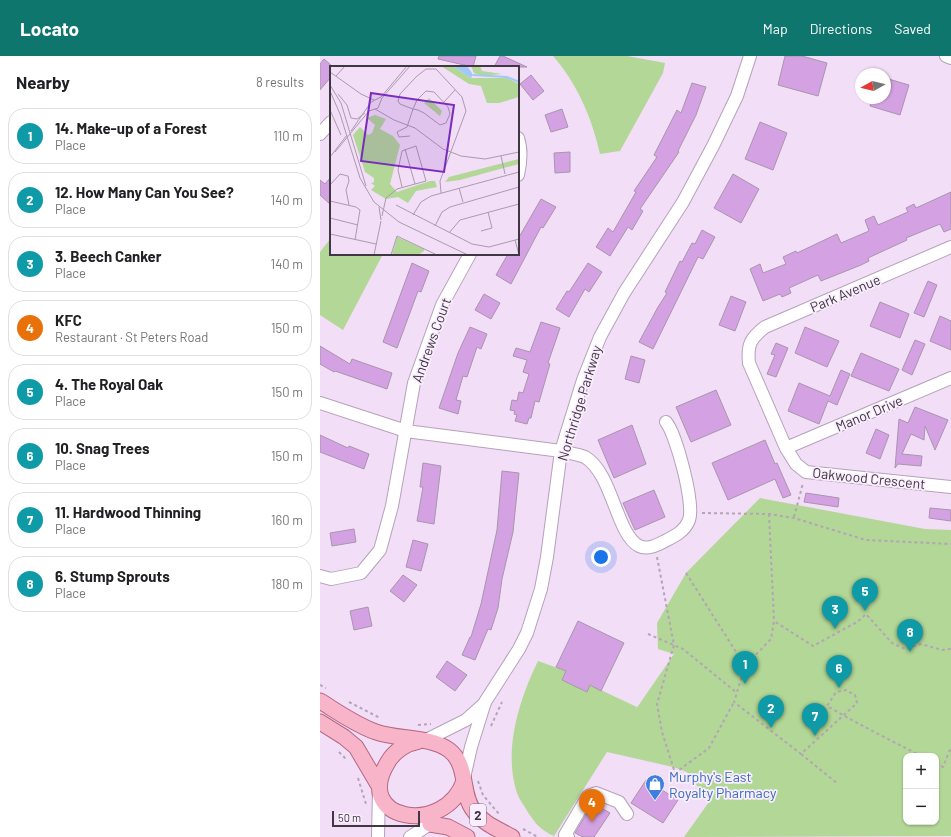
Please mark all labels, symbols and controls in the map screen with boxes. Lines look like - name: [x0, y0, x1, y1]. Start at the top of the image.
- text: Locato: [20, 17, 79, 40]
- text: Map: [763, 20, 788, 37]
- text: Directions: [810, 20, 872, 37]
- text: Saved: [894, 20, 931, 37]
- inset map: [330, 66, 519, 255]
- north arrow: [855, 68, 891, 104]
- text: Nearby: [16, 72, 70, 92]
- text: 8 results: [256, 74, 304, 90]
- text: 14. Make-up of a Forest: [55, 119, 207, 137]
- text: 1: [28, 128, 32, 144]
- text: 110 m: [273, 128, 303, 144]
- text: Place: [55, 137, 86, 153]
- text: 12. How Many Can You See?: [55, 183, 234, 201]
- text: 2: [26, 192, 34, 208]
- text: 140 m: [271, 192, 303, 208]
- text: Place: [55, 201, 86, 217]
- text: 3. Beech Canker: [55, 247, 162, 265]
- text: 3: [26, 256, 34, 272]
- text: 140 m: [271, 256, 303, 272]
- text: Place: [55, 265, 86, 281]
- street label: Park Avenue: [807, 271, 883, 315]
- street label: Andrews Court: [408, 295, 454, 385]
- text: KFC: [55, 311, 82, 329]
- text: 4: [26, 320, 34, 336]
- text: 150 m: [271, 320, 303, 336]
- text: Restaurant · St Peters Road: [55, 329, 208, 345]
- street label: Northridge Parkway: [553, 343, 605, 463]
- text: 4. The Royal Oak: [55, 375, 163, 393]
- text: 5: [26, 384, 34, 400]
- text: 150 m: [271, 384, 303, 400]
- street label: Manor Drive: [833, 391, 905, 435]
- text: Place: [55, 393, 86, 409]
- text: 10. Snag Trees: [55, 439, 150, 457]
- text: 6: [27, 448, 33, 464]
- text: 150 m: [271, 448, 303, 464]
- text: Place: [55, 457, 86, 473]
- street label: Oakwood Crescent: [812, 464, 926, 492]
- text: 11. Hardwood Thinning: [55, 503, 201, 521]
- text: 7: [27, 512, 33, 528]
- text: 160 m: [271, 512, 303, 528]
- text: Place: [55, 521, 86, 537]
- your location: [591, 547, 611, 567]
- text: 6. Stump Sprouts: [55, 567, 170, 585]
- text: 8: [26, 576, 34, 592]
- text: 180 m: [271, 576, 303, 592]
- pin: 5: [852, 578, 878, 611]
- text: Place: [55, 585, 86, 601]
- pin: 3: [822, 596, 848, 629]
- pin: 8: [897, 619, 923, 652]
- pin: 1: [732, 651, 758, 684]
- pin: 6: [826, 655, 852, 688]
- pin: 2: [758, 695, 784, 728]
- pin: 7: [802, 703, 828, 736]
- map controls: [903, 753, 939, 825]
- button: +: [903, 753, 939, 789]
- place label: Murphy's East Royalty Pharmacy: [669, 768, 777, 801]
- shop icon: Murphy's East Royalty Pharmacy: [644, 773, 666, 801]
- pin: 4: [579, 789, 605, 822]
- button: −: [903, 789, 939, 825]
- road number: 2: [470, 804, 486, 826]
- scale bar: [332, 809, 420, 828]
- text: 50 m: [338, 811, 361, 824]

